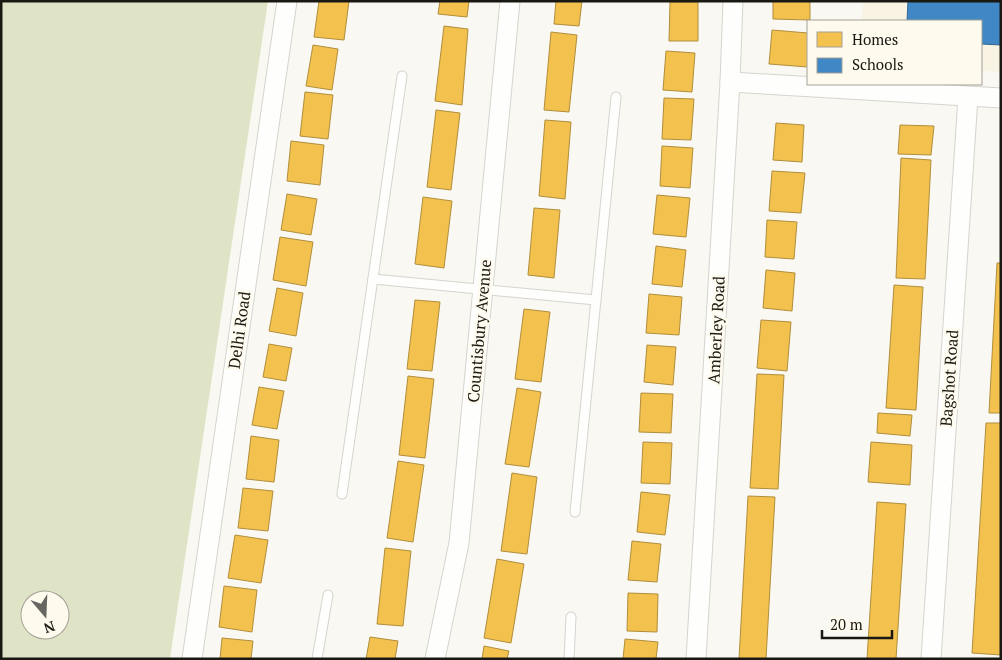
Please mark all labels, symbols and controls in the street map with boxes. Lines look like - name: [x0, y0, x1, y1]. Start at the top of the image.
- legend: [807, 20, 982, 85]
- text: Homes: [852, 29, 898, 49]
- text: Schools: [852, 54, 903, 74]
- street label: Countisbury Avenue: [462, 259, 496, 403]
- street label: Amberley Road: [702, 275, 730, 384]
- street label: Delhi Road: [223, 290, 255, 370]
- street label: Bagshot Road: [935, 329, 963, 427]
- north arrow: [20, 590, 70, 640]
- scale bar: [822, 608, 892, 640]
- text: 20 m: [830, 614, 863, 634]
- text: N: [41, 617, 58, 639]

